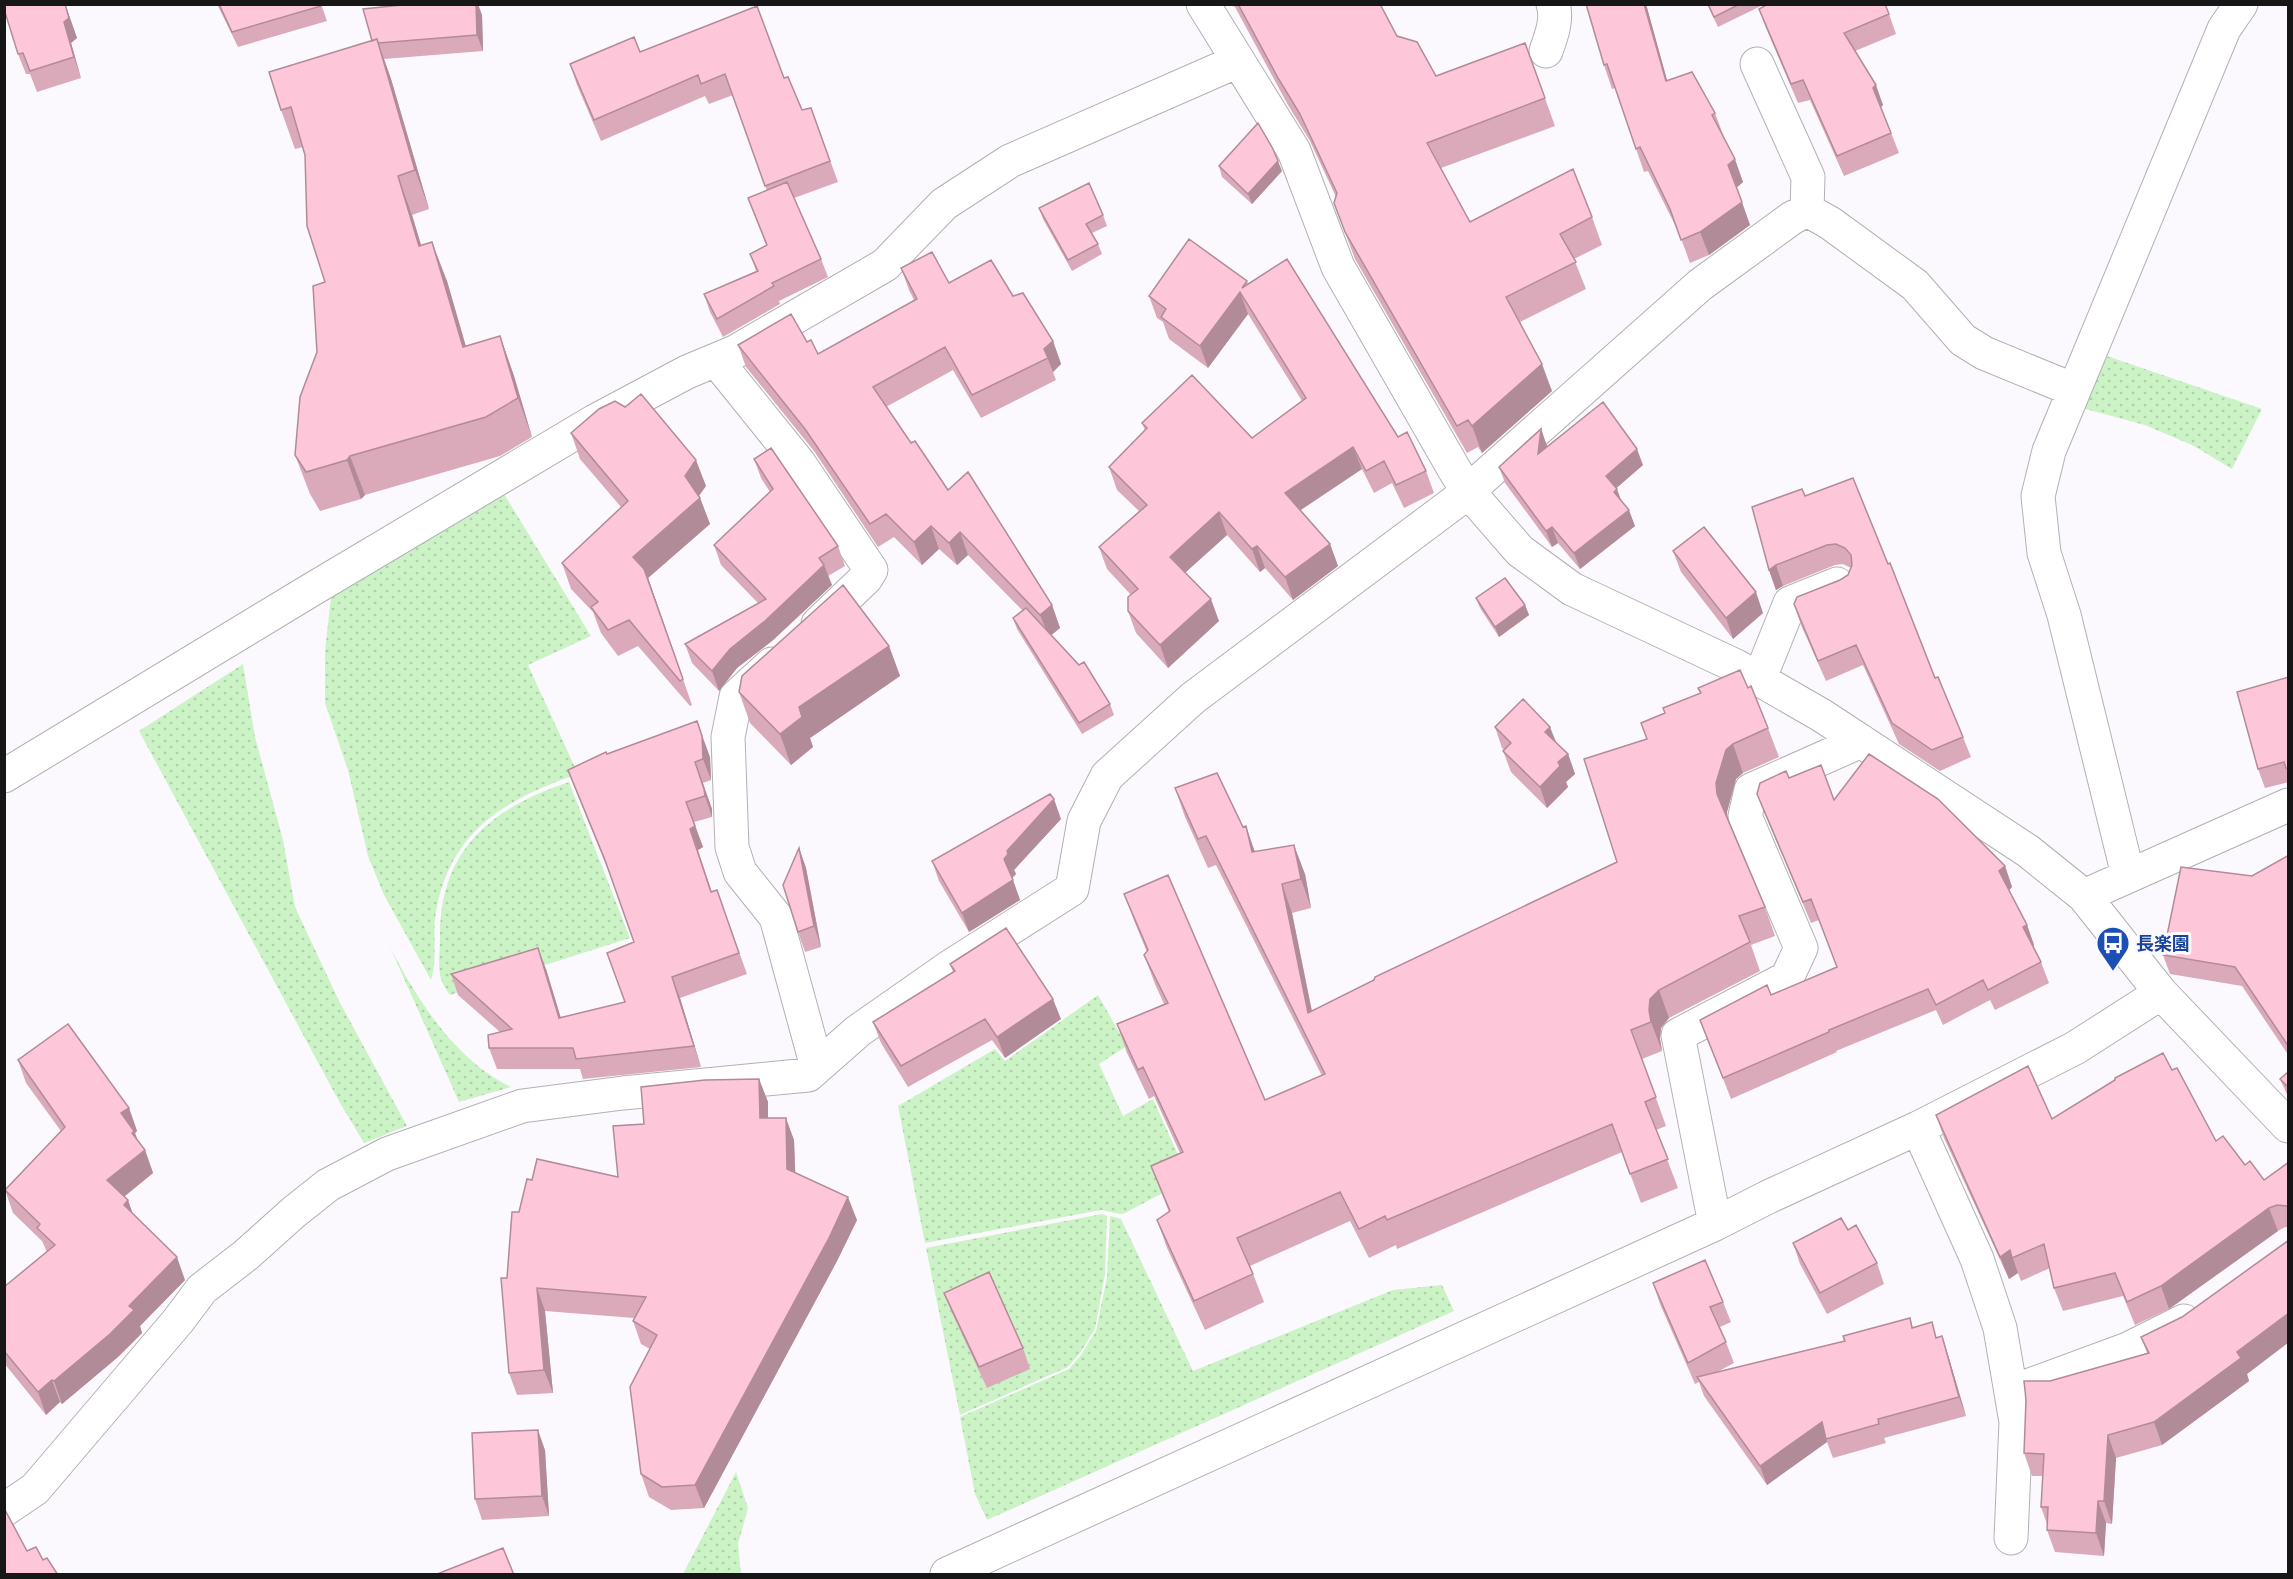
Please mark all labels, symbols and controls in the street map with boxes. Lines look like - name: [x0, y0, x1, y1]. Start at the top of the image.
- bus stop icon: 長楽園: [2095, 925, 2131, 972]
- place label: 長楽園: [2136, 933, 2190, 954]

